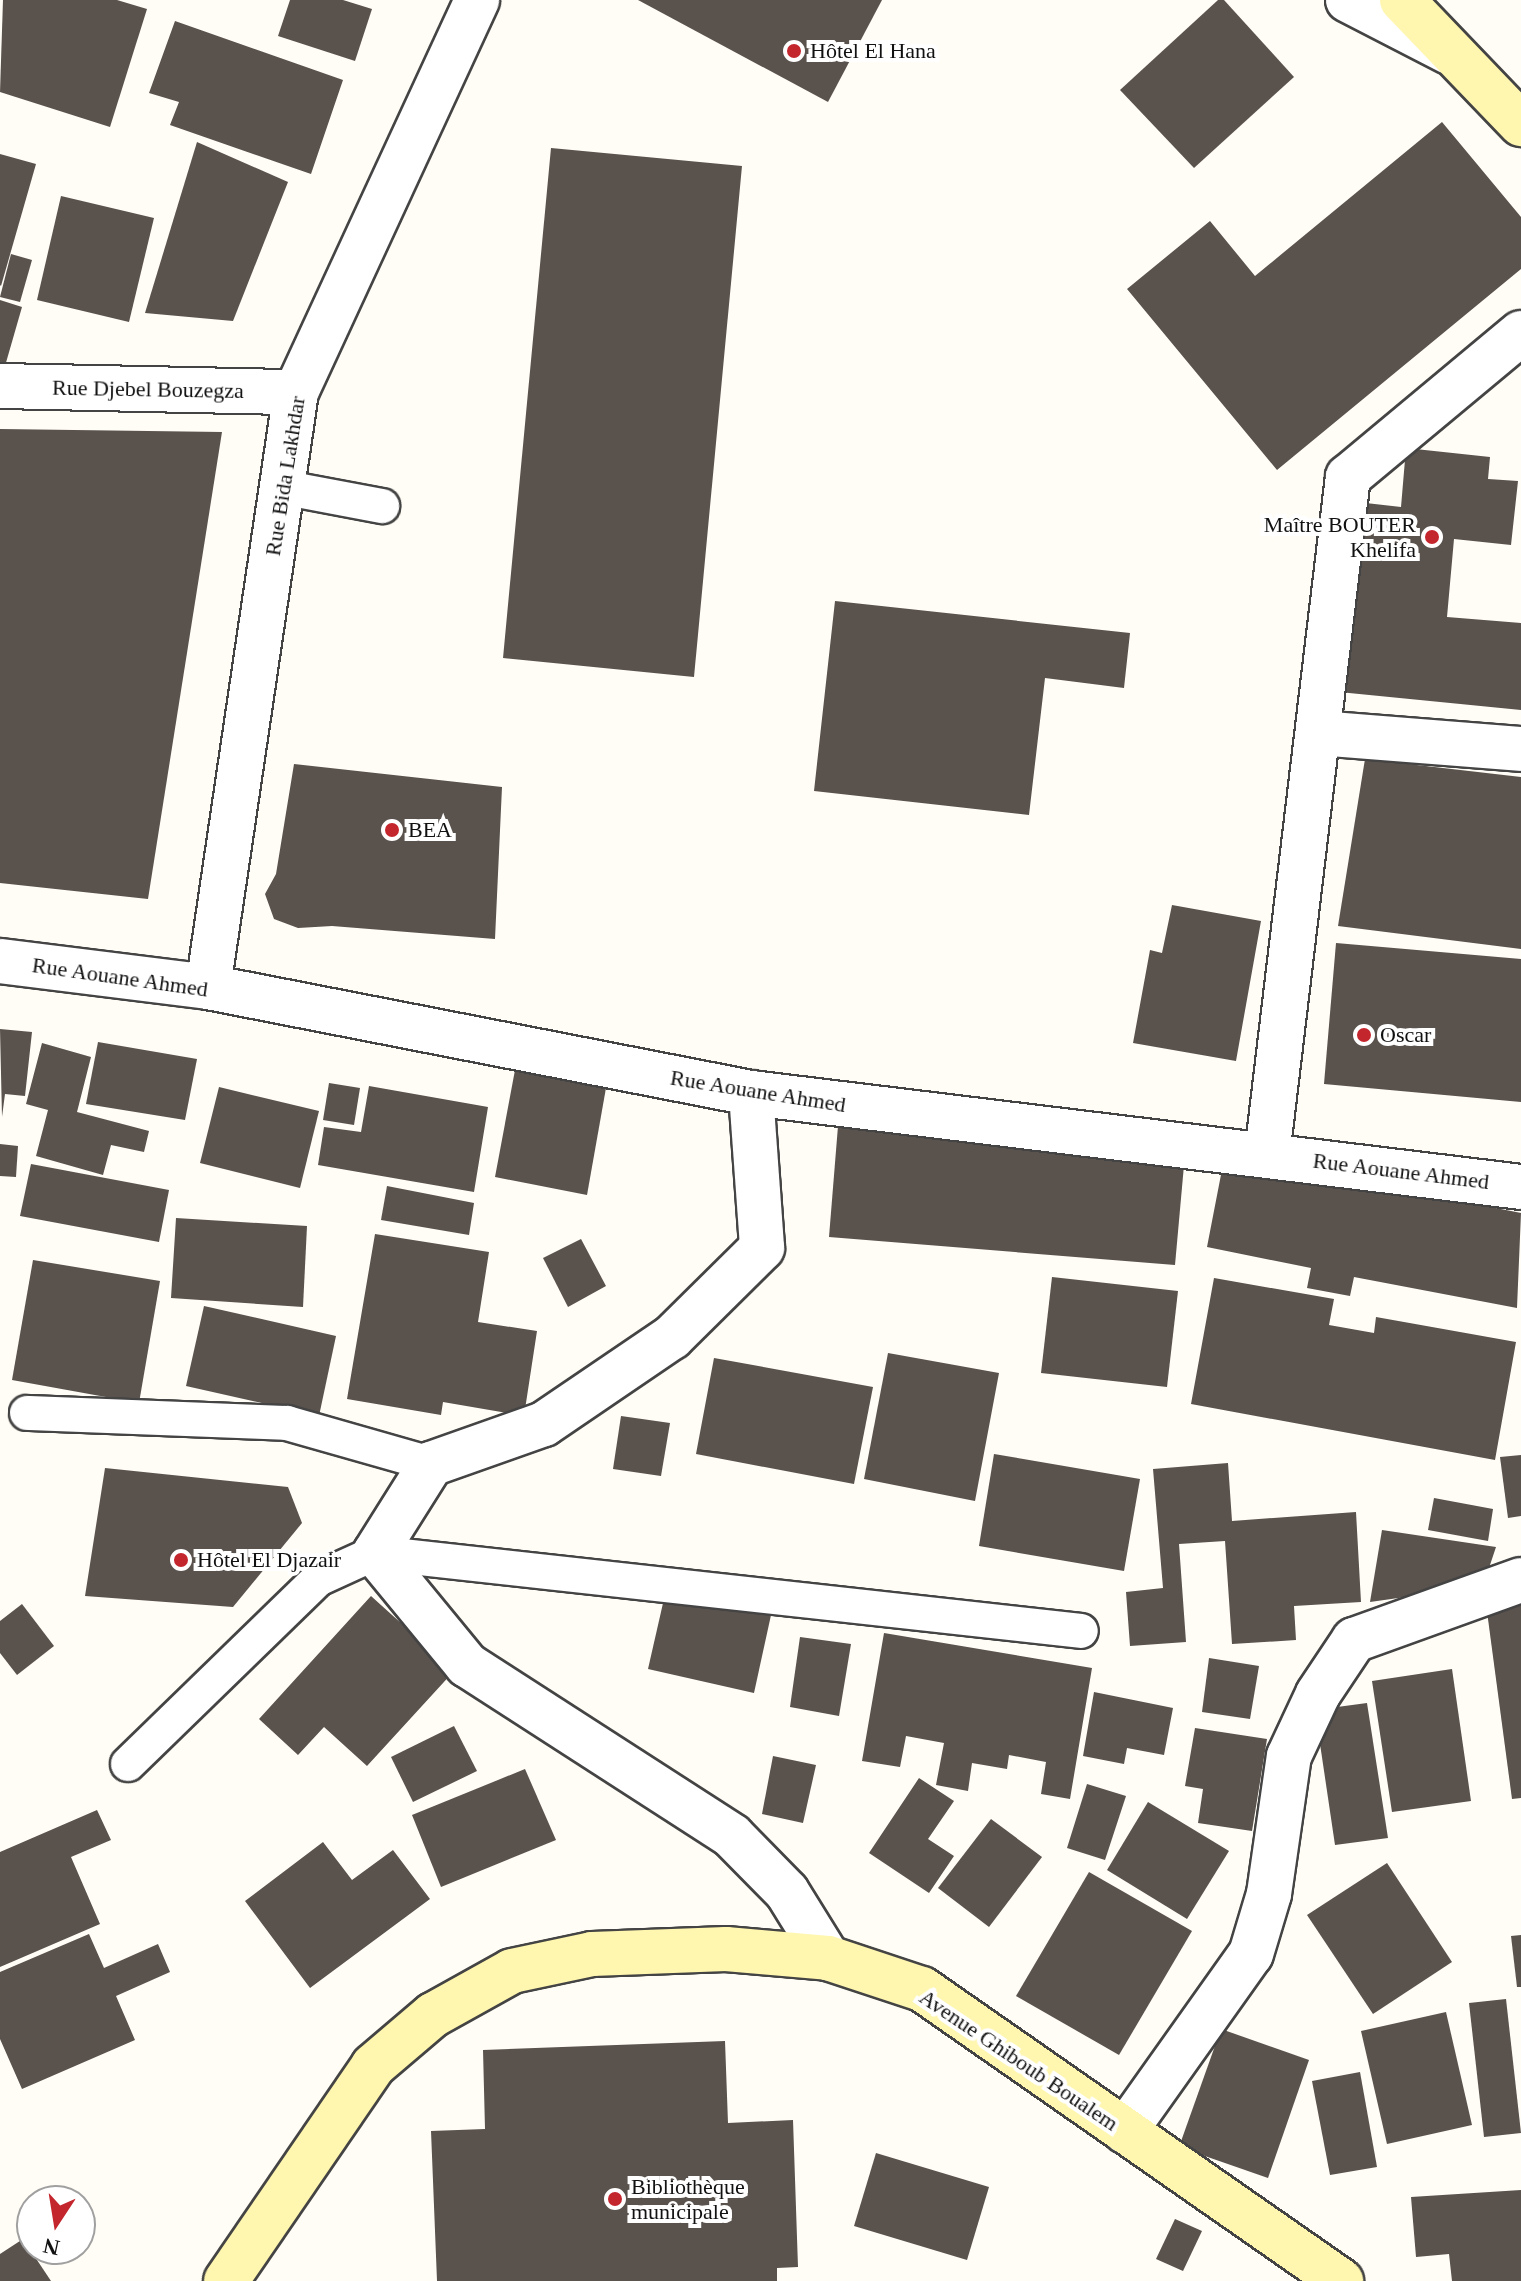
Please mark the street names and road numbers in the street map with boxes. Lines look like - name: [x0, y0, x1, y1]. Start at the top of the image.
- street label: Rue Djebel Bouzegza: [45, 374, 251, 404]
- street label: Rue Bida Lakhdar: [259, 389, 311, 563]
- street label: Rue Aouane Ahmed: [22, 950, 218, 1004]
- street label: Rue Aouane Ahmed: [660, 1063, 856, 1119]
- street label: Rue Aouane Ahmed: [1303, 1146, 1499, 1196]
- street label: Avenue Ghiboub Boualem: [907, 1979, 1131, 2141]

